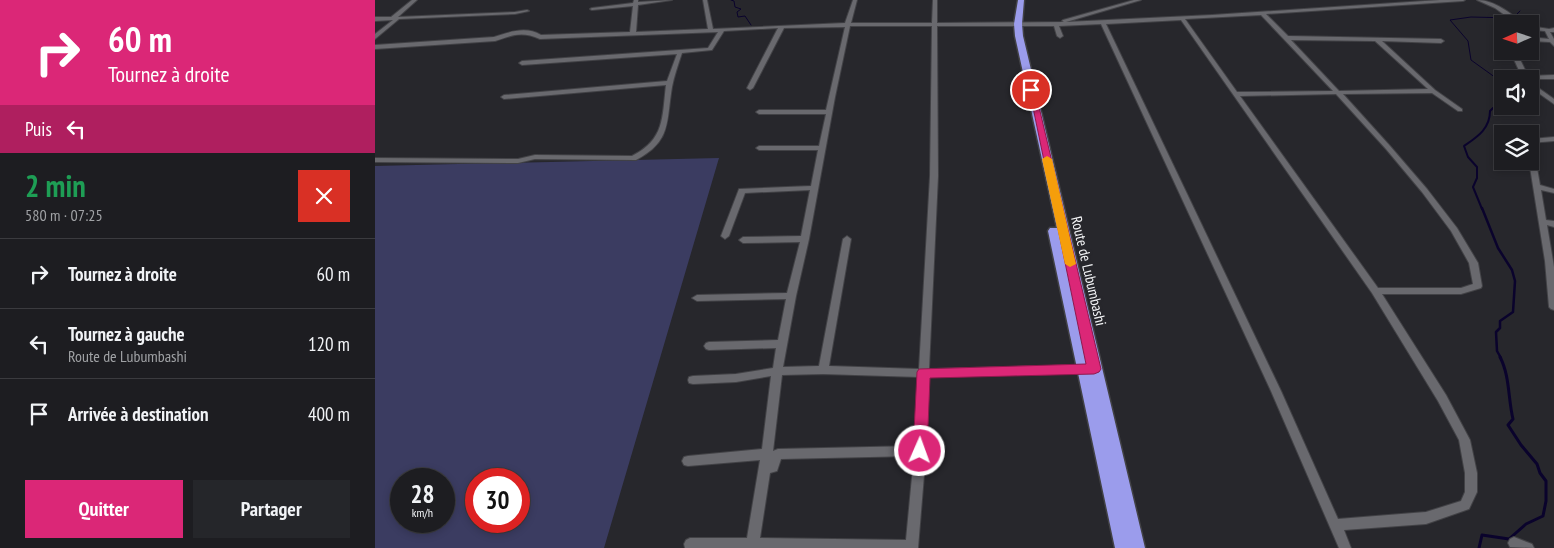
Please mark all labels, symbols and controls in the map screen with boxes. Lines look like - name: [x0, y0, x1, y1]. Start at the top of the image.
- north arrow: [1494, 15, 1539, 60]
- map controls: [1494, 15, 1539, 170]
- text: 60 m: [108, 16, 172, 62]
- icon: right: [25, 20, 90, 85]
- text: Tournez à droite: [108, 60, 230, 88]
- pin: [1010, 69, 1052, 111]
- button: sound: [1494, 70, 1539, 115]
- icon: arrive: [1017, 76, 1045, 104]
- icon: left: [62, 115, 90, 143]
- text: Puis: [25, 117, 52, 141]
- button: layers: [1494, 125, 1539, 170]
- text: 2 min: [25, 166, 86, 205]
- button: close: [298, 170, 350, 222]
- text: 580 m · 07:25: [25, 205, 103, 225]
- street label: Route de Lubumbashi: [1067, 214, 1111, 328]
- icon: right: [25, 260, 53, 288]
- text: Tournez à droite: [68, 262, 177, 286]
- text: 60 m: [317, 262, 350, 286]
- text: Tournez à gauche: [68, 322, 185, 346]
- icon: left: [25, 330, 53, 358]
- text: 120 m: [308, 332, 350, 356]
- text: Route de Lubumbashi: [68, 346, 187, 366]
- icon: arrive: [25, 400, 53, 428]
- text: Arrivée à destination: [68, 402, 209, 426]
- text: 400 m: [308, 402, 350, 426]
- position arrow: [893, 424, 945, 476]
- speed limit sign: 30: [465, 468, 530, 533]
- text: 28: [411, 478, 434, 510]
- button: Quitter: [25, 480, 183, 538]
- button: Partager: [193, 480, 350, 538]
- text: km/h: [412, 505, 433, 520]

